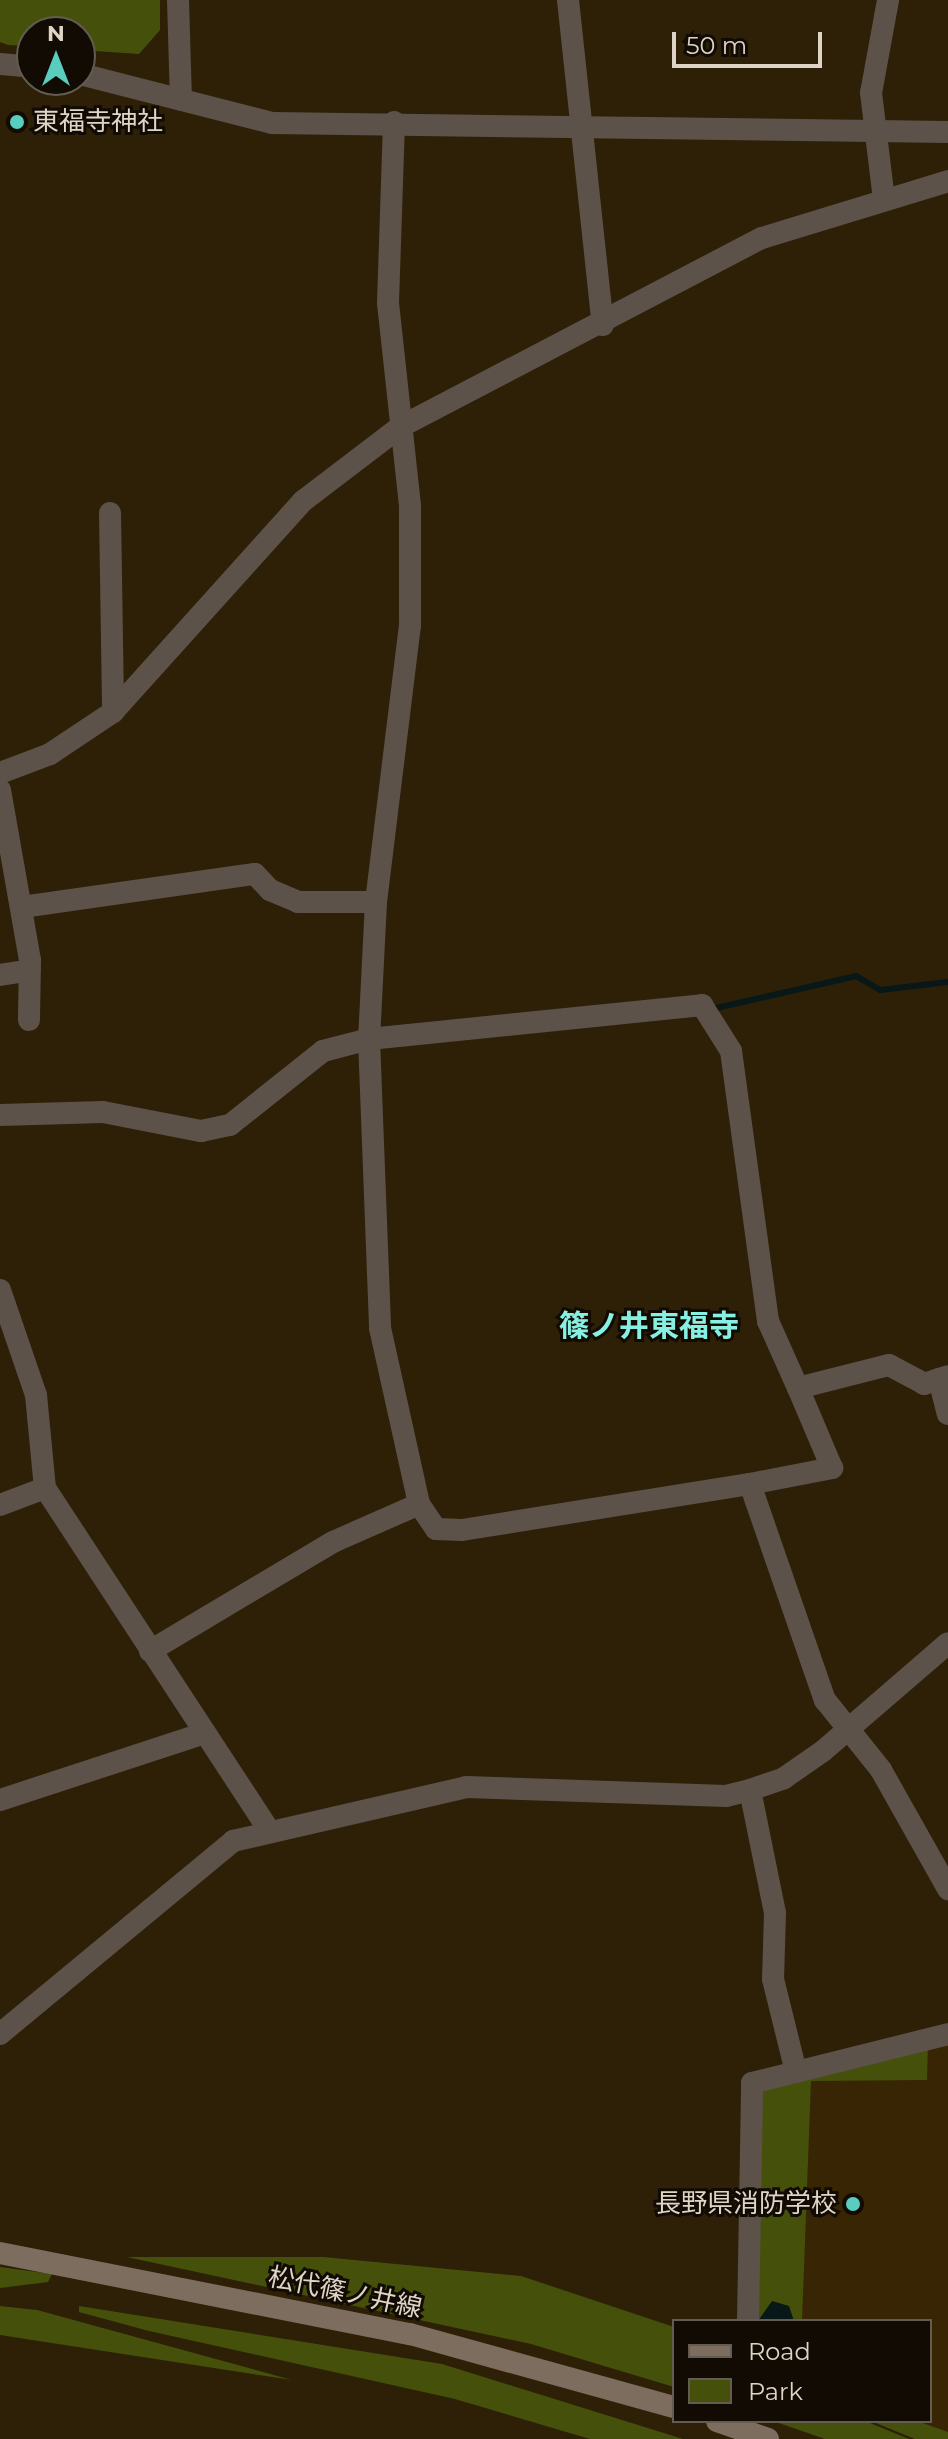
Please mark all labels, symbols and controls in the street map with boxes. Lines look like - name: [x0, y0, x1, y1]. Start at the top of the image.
- north arrow: [16, 16, 96, 96]
- scale bar: [676, 16, 826, 66]
- text: N: [47, 20, 65, 47]
- text: 50 m: [686, 31, 747, 60]
- place label: 東福寺神社: [33, 106, 163, 138]
- marker: 東福寺神社: [8, 113, 26, 131]
- district label: 篠ノ井東福寺: [559, 1308, 739, 1344]
- place label: 長野県消防学校: [655, 2188, 837, 2220]
- marker: 長野県消防学校: [844, 2195, 862, 2213]
- street label: 松代篠ノ井線: [265, 2262, 425, 2324]
- legend: [672, 2319, 932, 2423]
- text: Road: [748, 2337, 811, 2366]
- text: Park: [748, 2377, 803, 2406]

